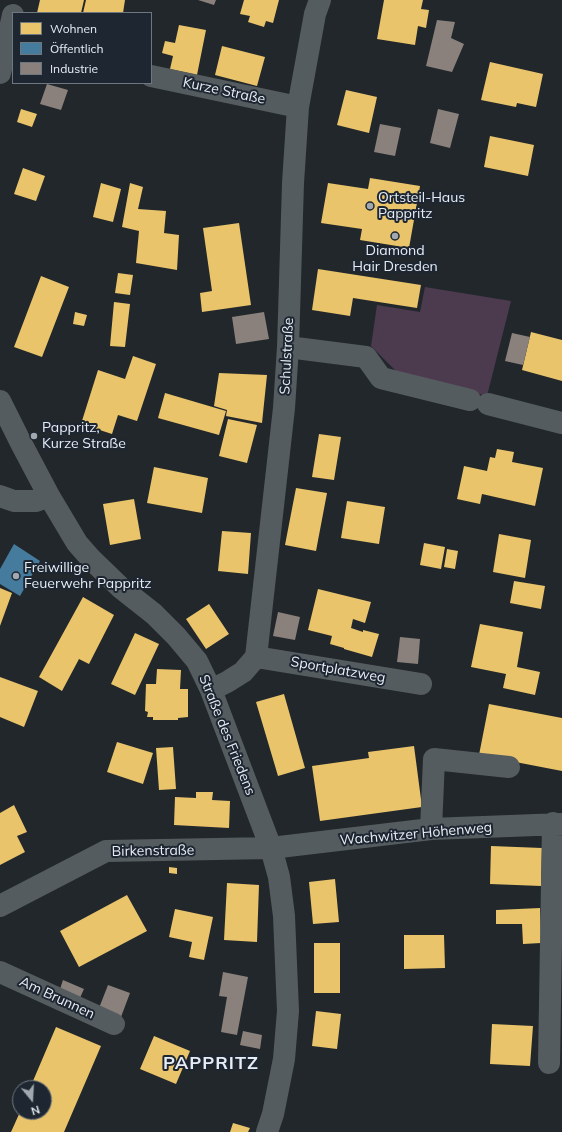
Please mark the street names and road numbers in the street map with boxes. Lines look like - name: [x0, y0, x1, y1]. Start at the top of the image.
- street label: Kurze Straße: [181, 74, 267, 108]
- street label: Schulstraße: [277, 317, 297, 395]
- street label: Sportplatzweg: [289, 653, 387, 687]
- street label: Straße des Friedens: [195, 672, 259, 798]
- street label: Wachwitzer Höhenweg: [339, 819, 493, 849]
- street label: Birkenstraße: [112, 842, 194, 860]
- street label: Am Brunnen: [17, 973, 97, 1023]

